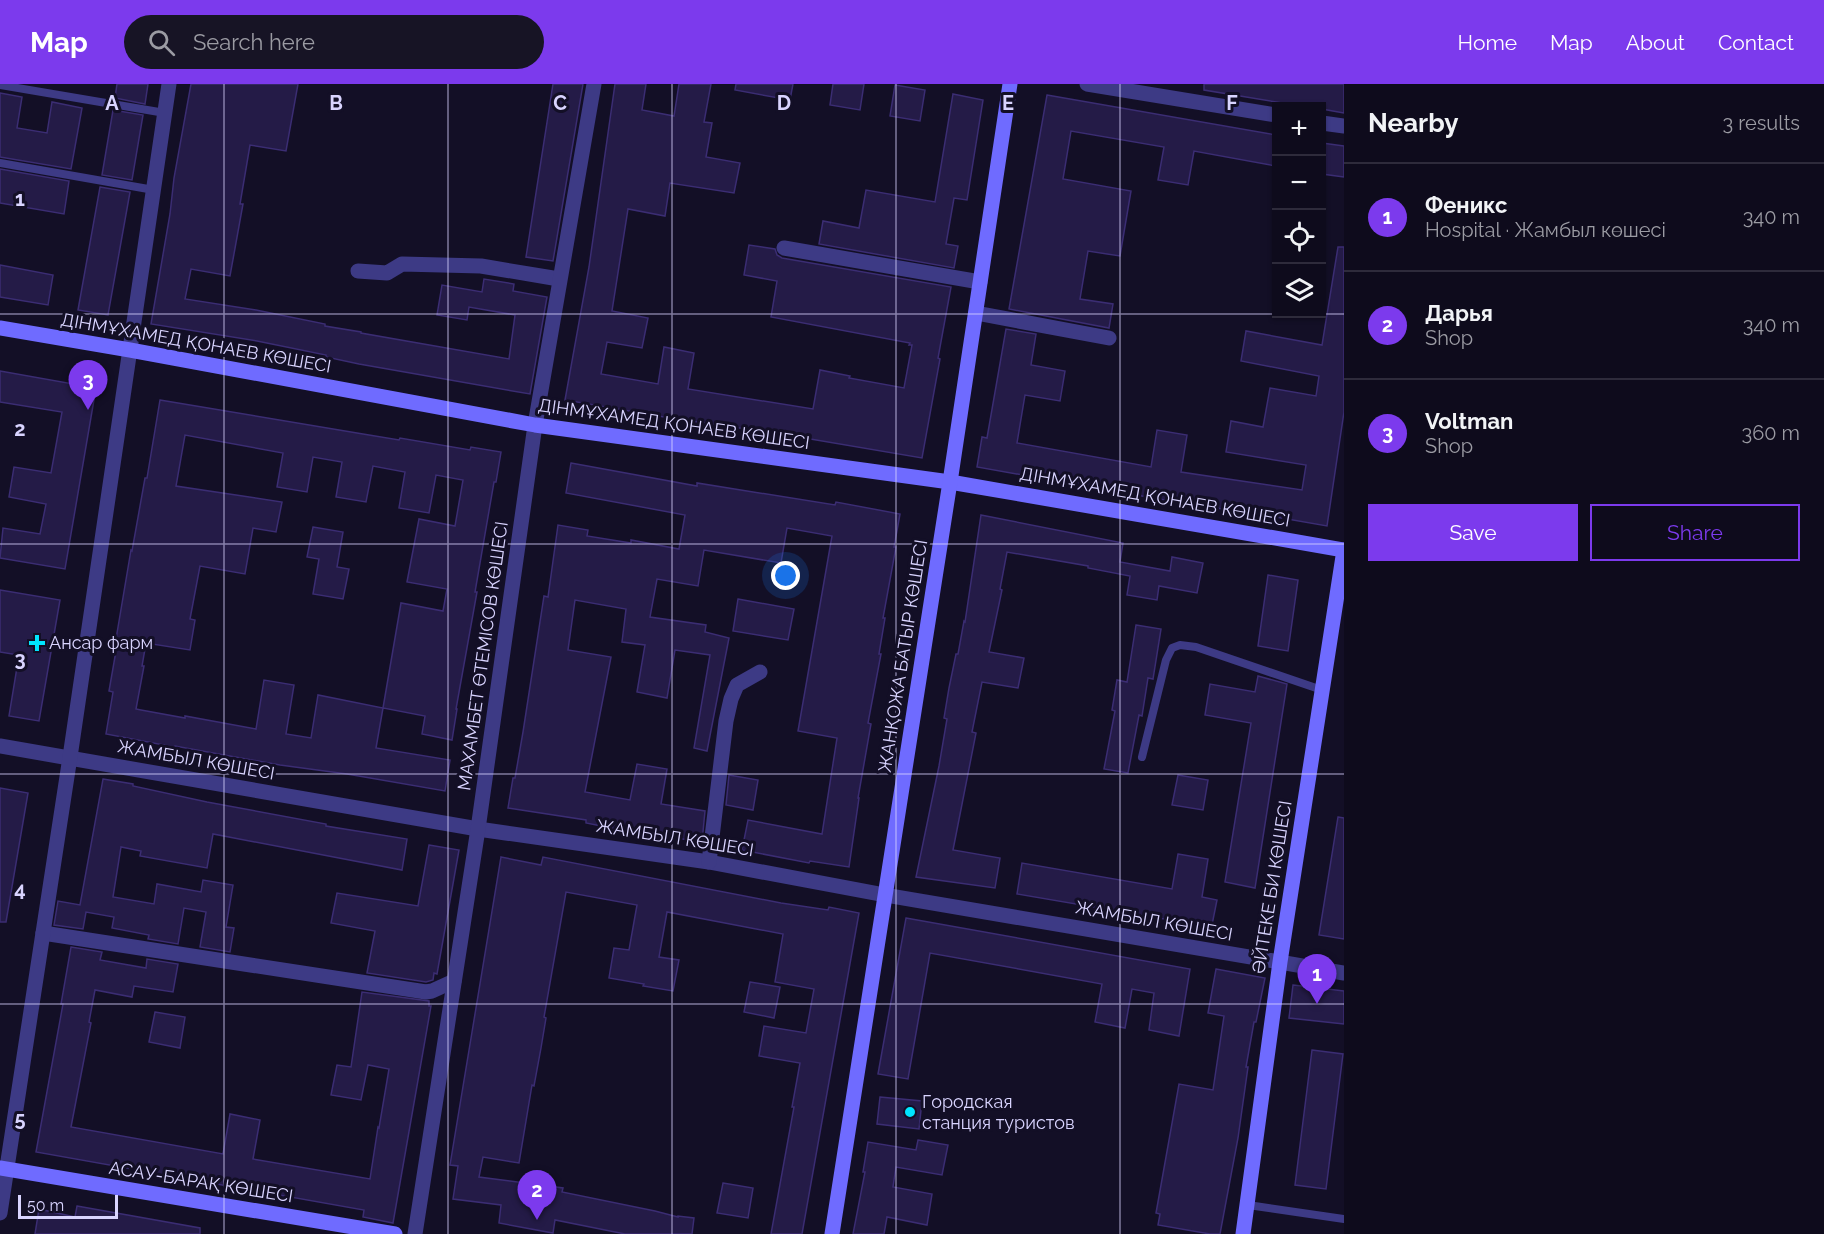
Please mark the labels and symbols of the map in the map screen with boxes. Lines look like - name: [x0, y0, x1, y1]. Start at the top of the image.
- text: A: [105, 91, 119, 115]
- text: B: [329, 91, 343, 115]
- text: C: [553, 91, 567, 115]
- text: D: [777, 91, 791, 115]
- text: E: [1002, 91, 1014, 115]
- text: F: [1226, 91, 1238, 115]
- text: 1: [15, 187, 25, 211]
- street label: ДІНМҰХАМЕД ҚОНАЕВ КӨШЕСІ: [59, 308, 333, 377]
- pin: 3: [68, 360, 107, 410]
- street label: ДІНМҰХАМЕД ҚОНАЕВ КӨШЕСІ: [537, 394, 811, 453]
- text: 2: [14, 417, 26, 441]
- street label: ДІНМҰХАМЕД ҚОНАЕВ КӨШЕСІ: [1018, 462, 1292, 531]
- street label: МАХАМБЕТ ӨТЕМІСОВ КӨШЕСІ: [453, 520, 512, 792]
- street label: ЖАНҚОЖА БАТЫР КӨШЕСІ: [874, 538, 931, 774]
- your location: [771, 561, 800, 590]
- place label: Ансар фарм: [49, 632, 153, 653]
- marker: Ансар фарм: [30, 636, 44, 650]
- text: 3: [14, 647, 26, 671]
- street label: ЖАМБЫЛ КӨШЕСІ: [116, 735, 276, 784]
- street label: ӘЙТЕКЕ БИ КӨШЕСІ: [1247, 799, 1296, 975]
- street label: ЖАМБЫЛ КӨШЕСІ: [595, 815, 755, 860]
- text: 4: [14, 877, 26, 901]
- street label: ЖАМБЫЛ КӨШЕСІ: [1074, 896, 1234, 945]
- pin: 1: [1298, 954, 1336, 1004]
- place label: Городская станция туристов: [922, 1091, 1075, 1133]
- marker: Городская станция туристов: [903, 1105, 917, 1119]
- text: 5: [14, 1107, 26, 1131]
- street label: АСАУ-БАРАҚ КӨШЕСІ: [108, 1157, 295, 1206]
- pin: 2: [518, 1170, 556, 1220]
- scale bar: [18, 1192, 118, 1220]

